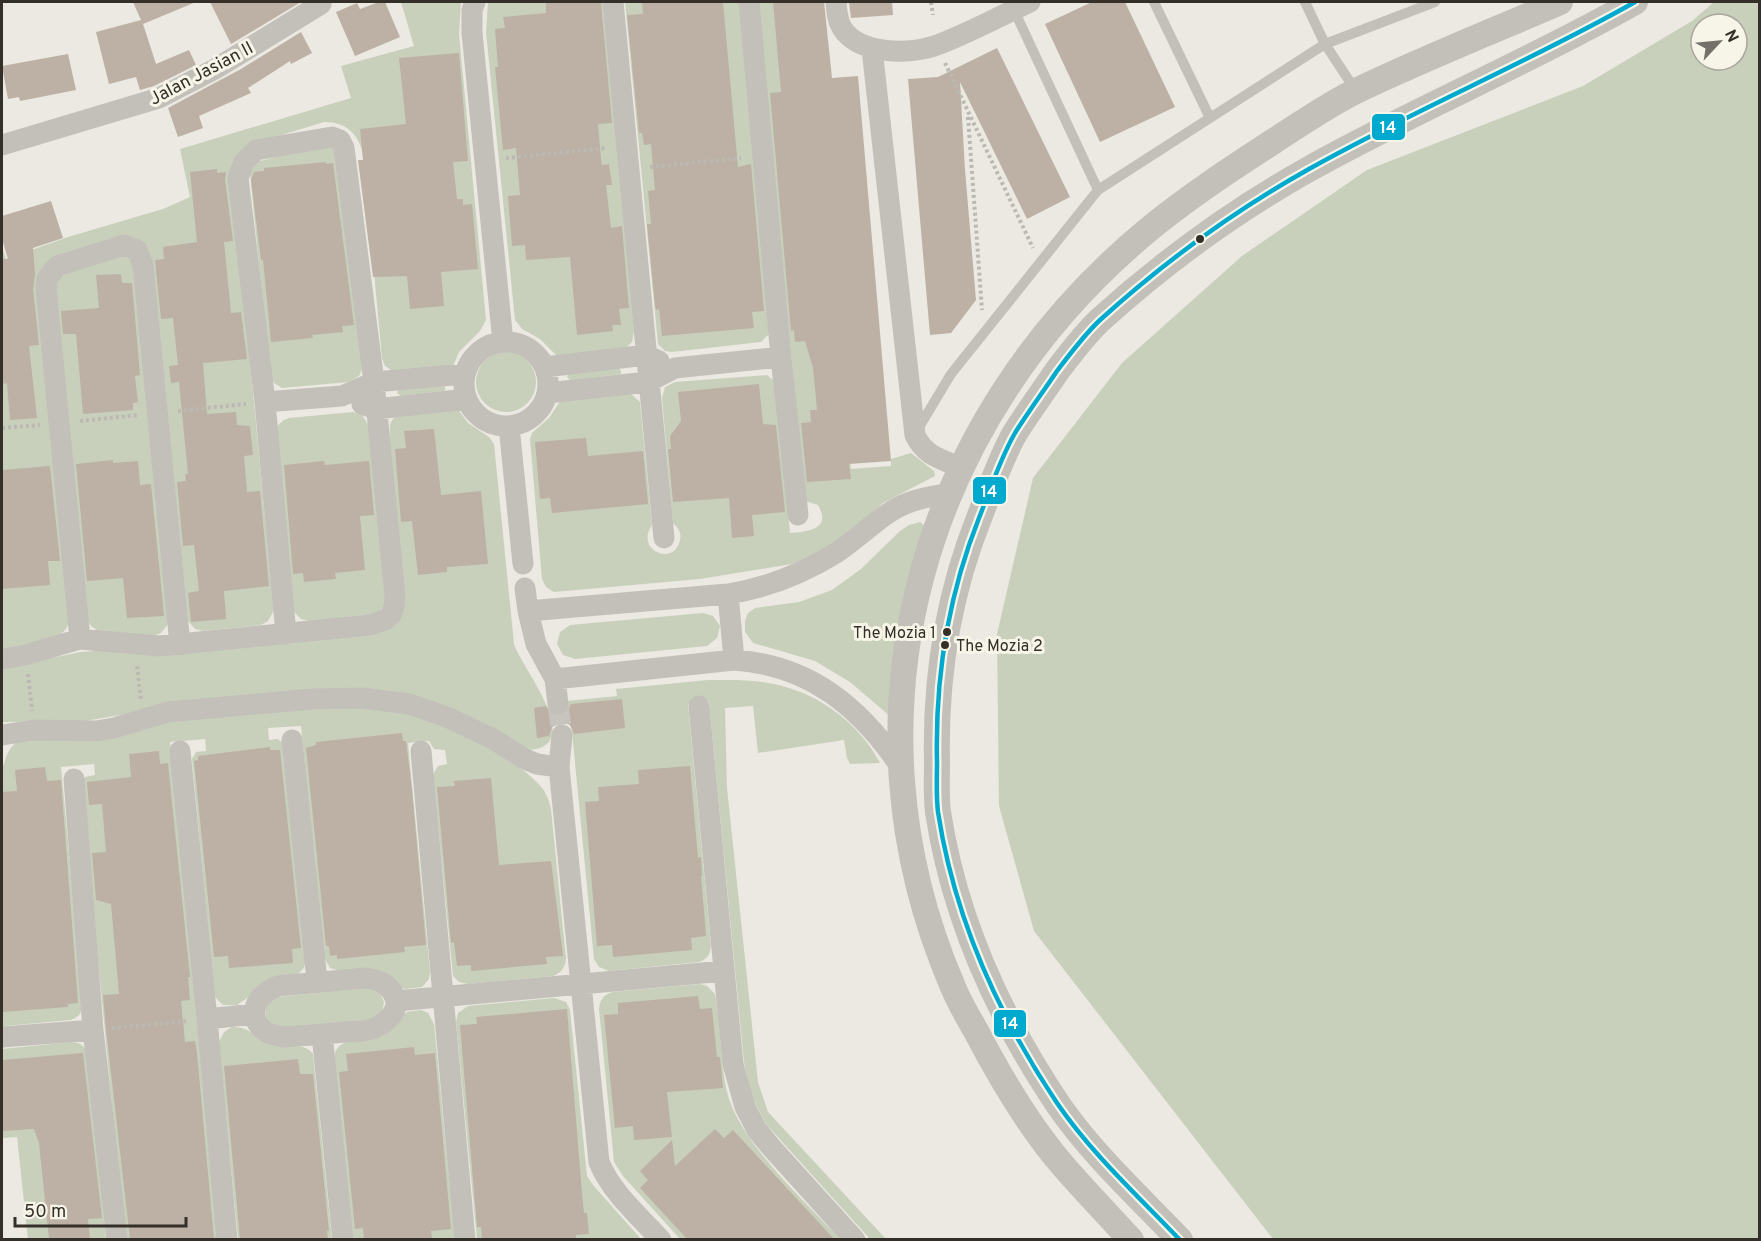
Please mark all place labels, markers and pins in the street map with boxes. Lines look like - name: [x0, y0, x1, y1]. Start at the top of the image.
- unlabelled marker: [1194, 233, 1206, 245]
- place label: The Mozia 1: [853, 624, 936, 644]
- marker: The Mozia 1: [941, 626, 953, 638]
- place label: The Mozia 2: [956, 637, 1043, 657]
- marker: The Mozia 2: [939, 639, 951, 651]

